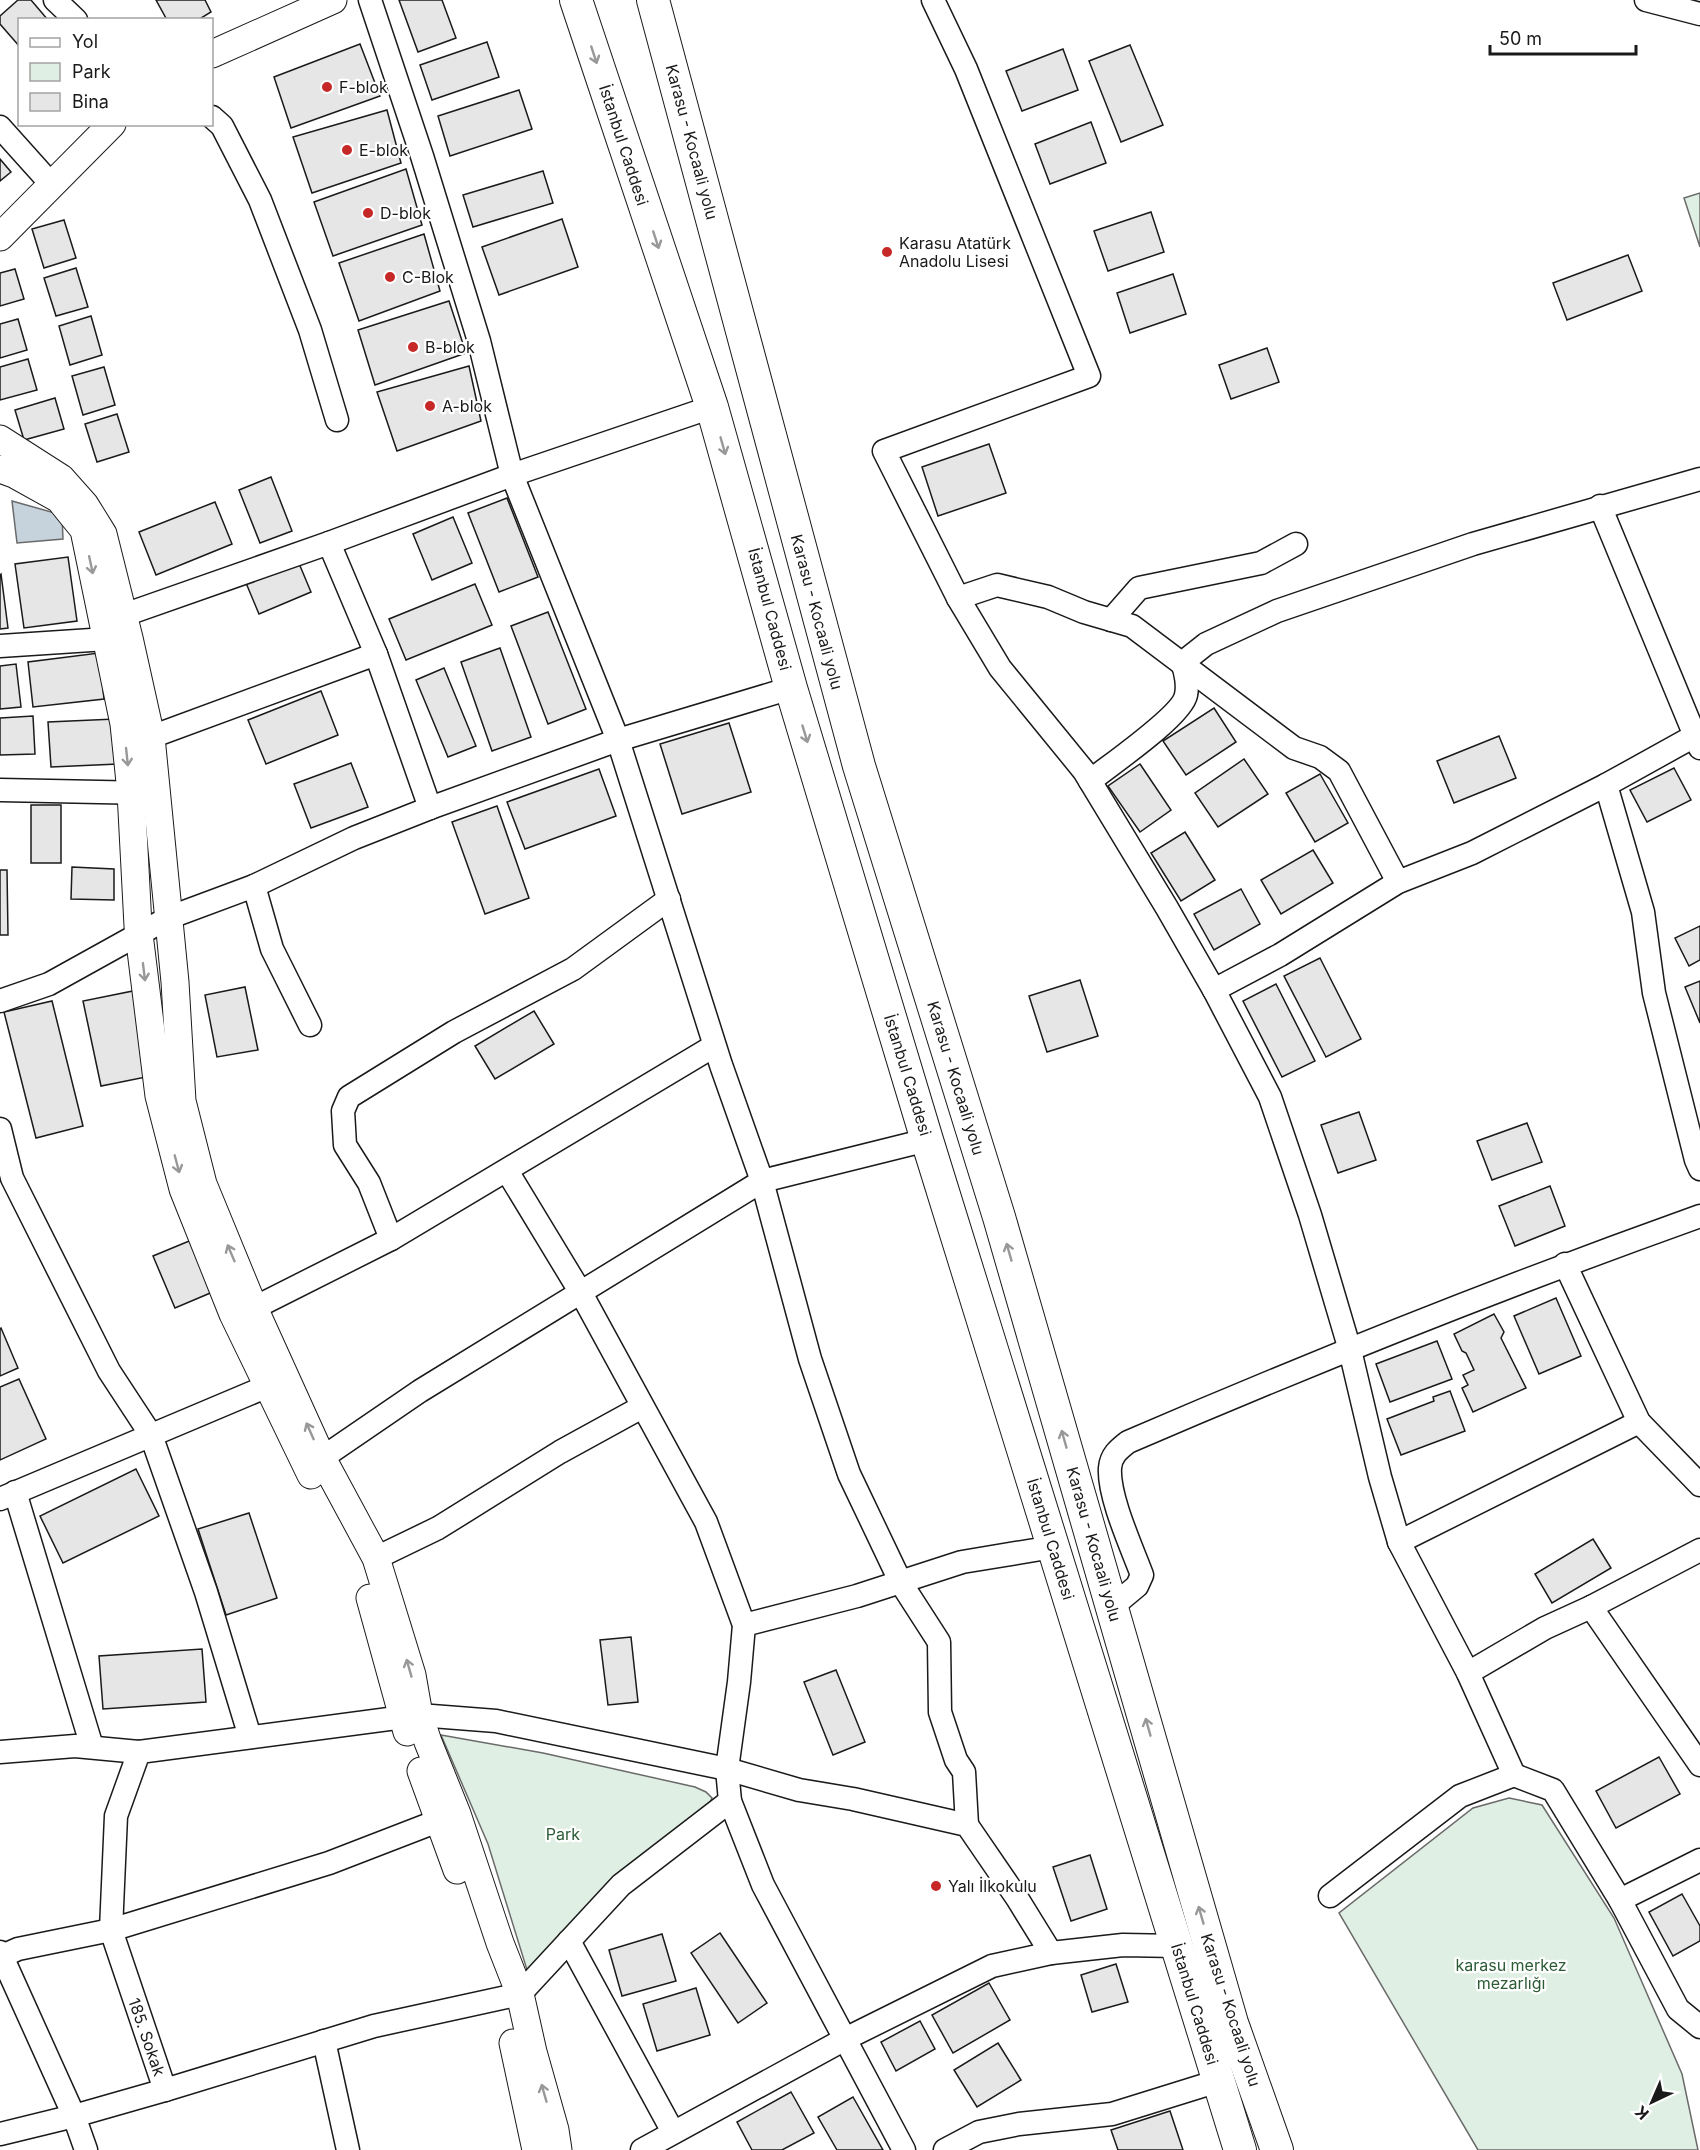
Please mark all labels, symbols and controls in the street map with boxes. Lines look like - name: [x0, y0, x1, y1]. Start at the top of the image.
- legend: [18, 18, 213, 126]
- scale bar: [1490, 18, 1636, 56]
- text: 50 m: [1499, 28, 1542, 49]
- text: Yol: [72, 31, 98, 52]
- one-way arrow: [589, 46, 600, 65]
- text: Park: [72, 61, 111, 82]
- street label: Karasu - Kocaali yolu: [662, 62, 722, 222]
- place label: F-blok: [339, 77, 388, 97]
- marker: F-blok: [320, 80, 334, 94]
- street label: İstanbul Caddesi: [595, 82, 653, 208]
- text: Bina: [72, 91, 109, 112]
- place label: E-blok: [359, 140, 408, 160]
- marker: E-blok: [340, 143, 354, 157]
- place label: D-blok: [380, 203, 431, 223]
- marker: D-blok: [361, 206, 375, 220]
- one-way arrow: [651, 230, 662, 249]
- place label: Karasu Atatürk Anadolu Lisesi: [899, 233, 1011, 271]
- marker: Karasu Atatürk Anadolu Lisesi: [880, 245, 894, 259]
- place label: C-Blok: [402, 267, 454, 287]
- marker: C-Blok: [383, 270, 397, 284]
- place label: B-blok: [425, 337, 475, 357]
- marker: B-blok: [406, 340, 420, 354]
- place label: A-blok: [442, 396, 492, 416]
- marker: A-blok: [423, 399, 437, 413]
- one-way arrow: [718, 436, 729, 455]
- street label: Karasu - Kocaali yolu: [787, 532, 847, 692]
- street label: İstanbul Caddesi: [744, 546, 796, 672]
- one-way arrow: [86, 555, 97, 575]
- one-way arrow: [800, 724, 811, 743]
- one-way arrow: [122, 747, 133, 766]
- one-way arrow: [139, 962, 150, 982]
- street label: Karasu - Kocaali yolu: [923, 999, 989, 1157]
- street label: İstanbul Caddesi: [880, 1012, 936, 1138]
- one-way arrow: [172, 1154, 183, 1173]
- one-way arrow: [1003, 1243, 1014, 1262]
- one-way arrow: [225, 1245, 236, 1263]
- one-way arrow: [304, 1423, 315, 1441]
- one-way arrow: [1058, 1430, 1069, 1449]
- street label: Karasu - Kocaali yolu: [1062, 1464, 1126, 1624]
- street label: İstanbul Caddesi: [1023, 1476, 1079, 1602]
- one-way arrow: [403, 1659, 414, 1678]
- one-way arrow: [1142, 1718, 1153, 1737]
- park label: Park: [546, 1824, 580, 1844]
- place label: Yalı İlkokulu: [948, 1876, 1037, 1896]
- marker: Yalı İlkokulu: [929, 1879, 943, 1893]
- one-way arrow: [1195, 1906, 1206, 1925]
- street label: Karasu - Kocaali yolu: [1197, 1931, 1265, 2089]
- street label: İstanbul Caddesi: [1167, 1941, 1223, 2067]
- park label: karasu merkez mezarlığı: [1455, 1955, 1567, 1993]
- street label: 185. Sokak: [124, 1995, 170, 2079]
- north arrow: [1622, 2072, 1682, 2132]
- one-way arrow: [538, 2084, 550, 2103]
- text: K: [1630, 2101, 1653, 2124]

